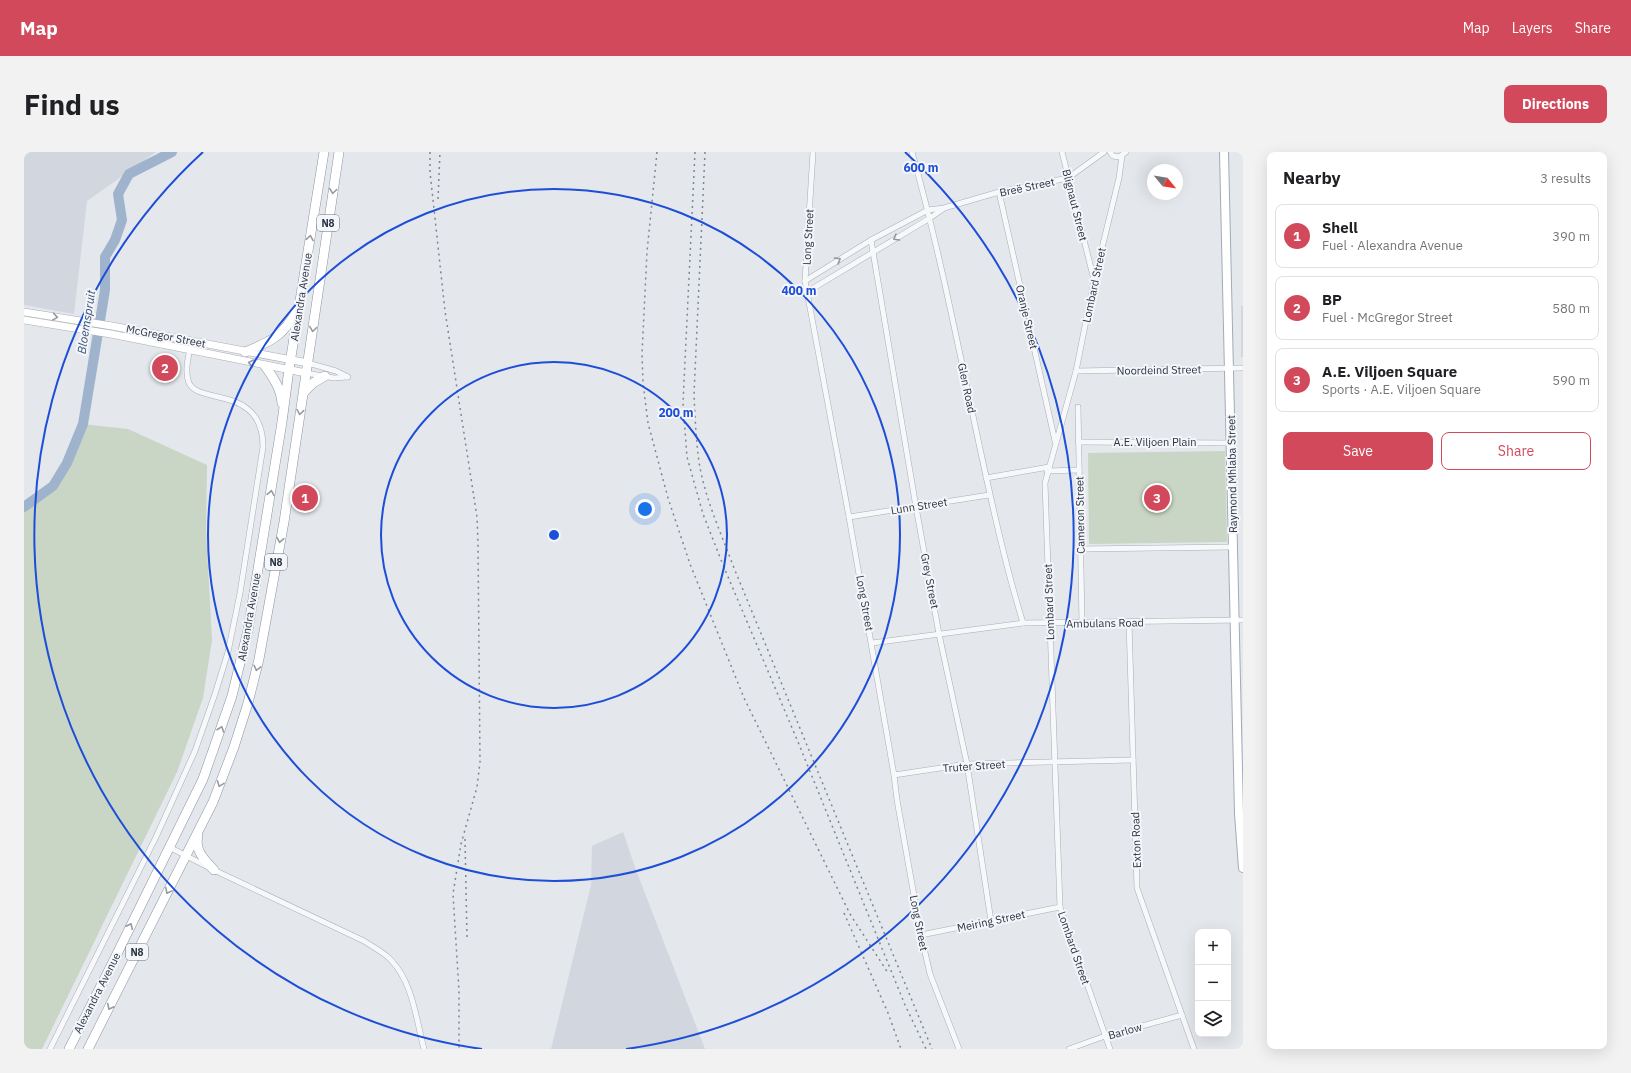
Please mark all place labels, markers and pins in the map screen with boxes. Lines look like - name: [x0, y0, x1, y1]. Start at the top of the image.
- pin: 2: [152, 353, 178, 383]
- pin: 1: [292, 483, 318, 513]
- pin: 3: [1144, 483, 1170, 513]
- centre of rings: [547, 528, 561, 542]

